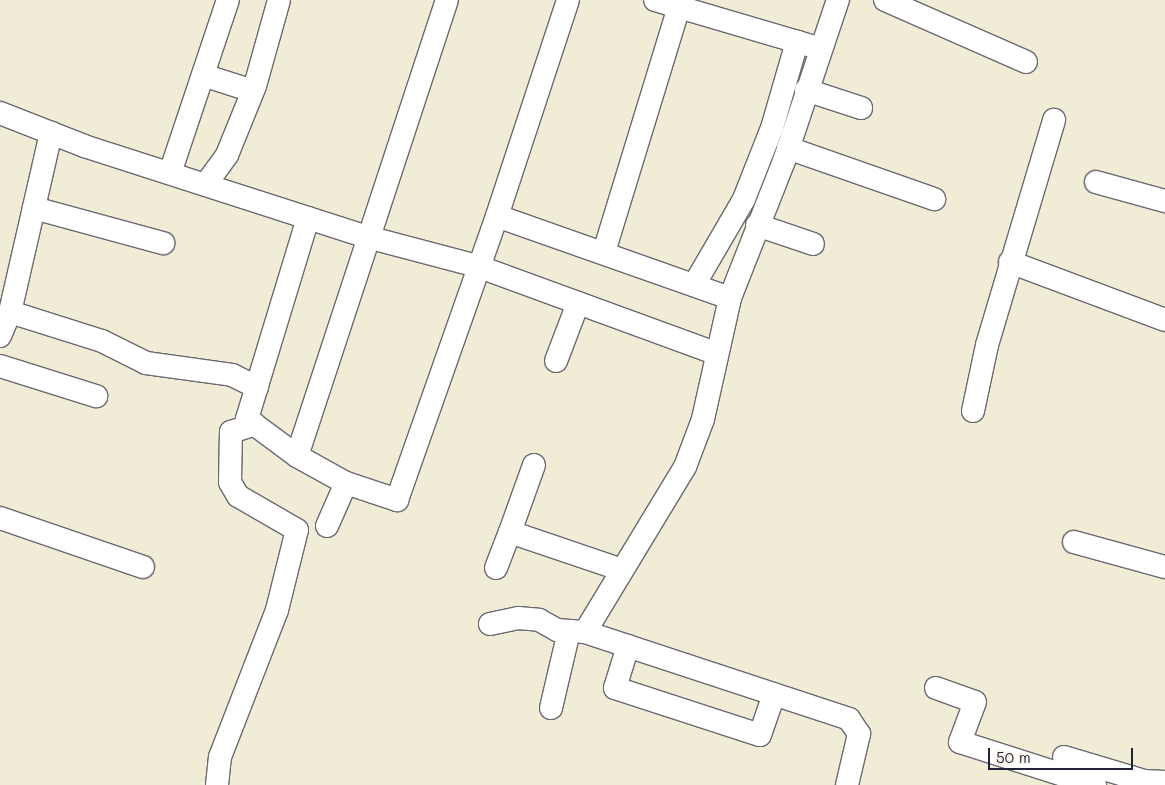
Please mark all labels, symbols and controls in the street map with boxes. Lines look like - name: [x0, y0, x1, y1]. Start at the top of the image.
- scale bar: [990, 738, 1135, 770]
- text: 50 m: [996, 747, 1031, 767]

